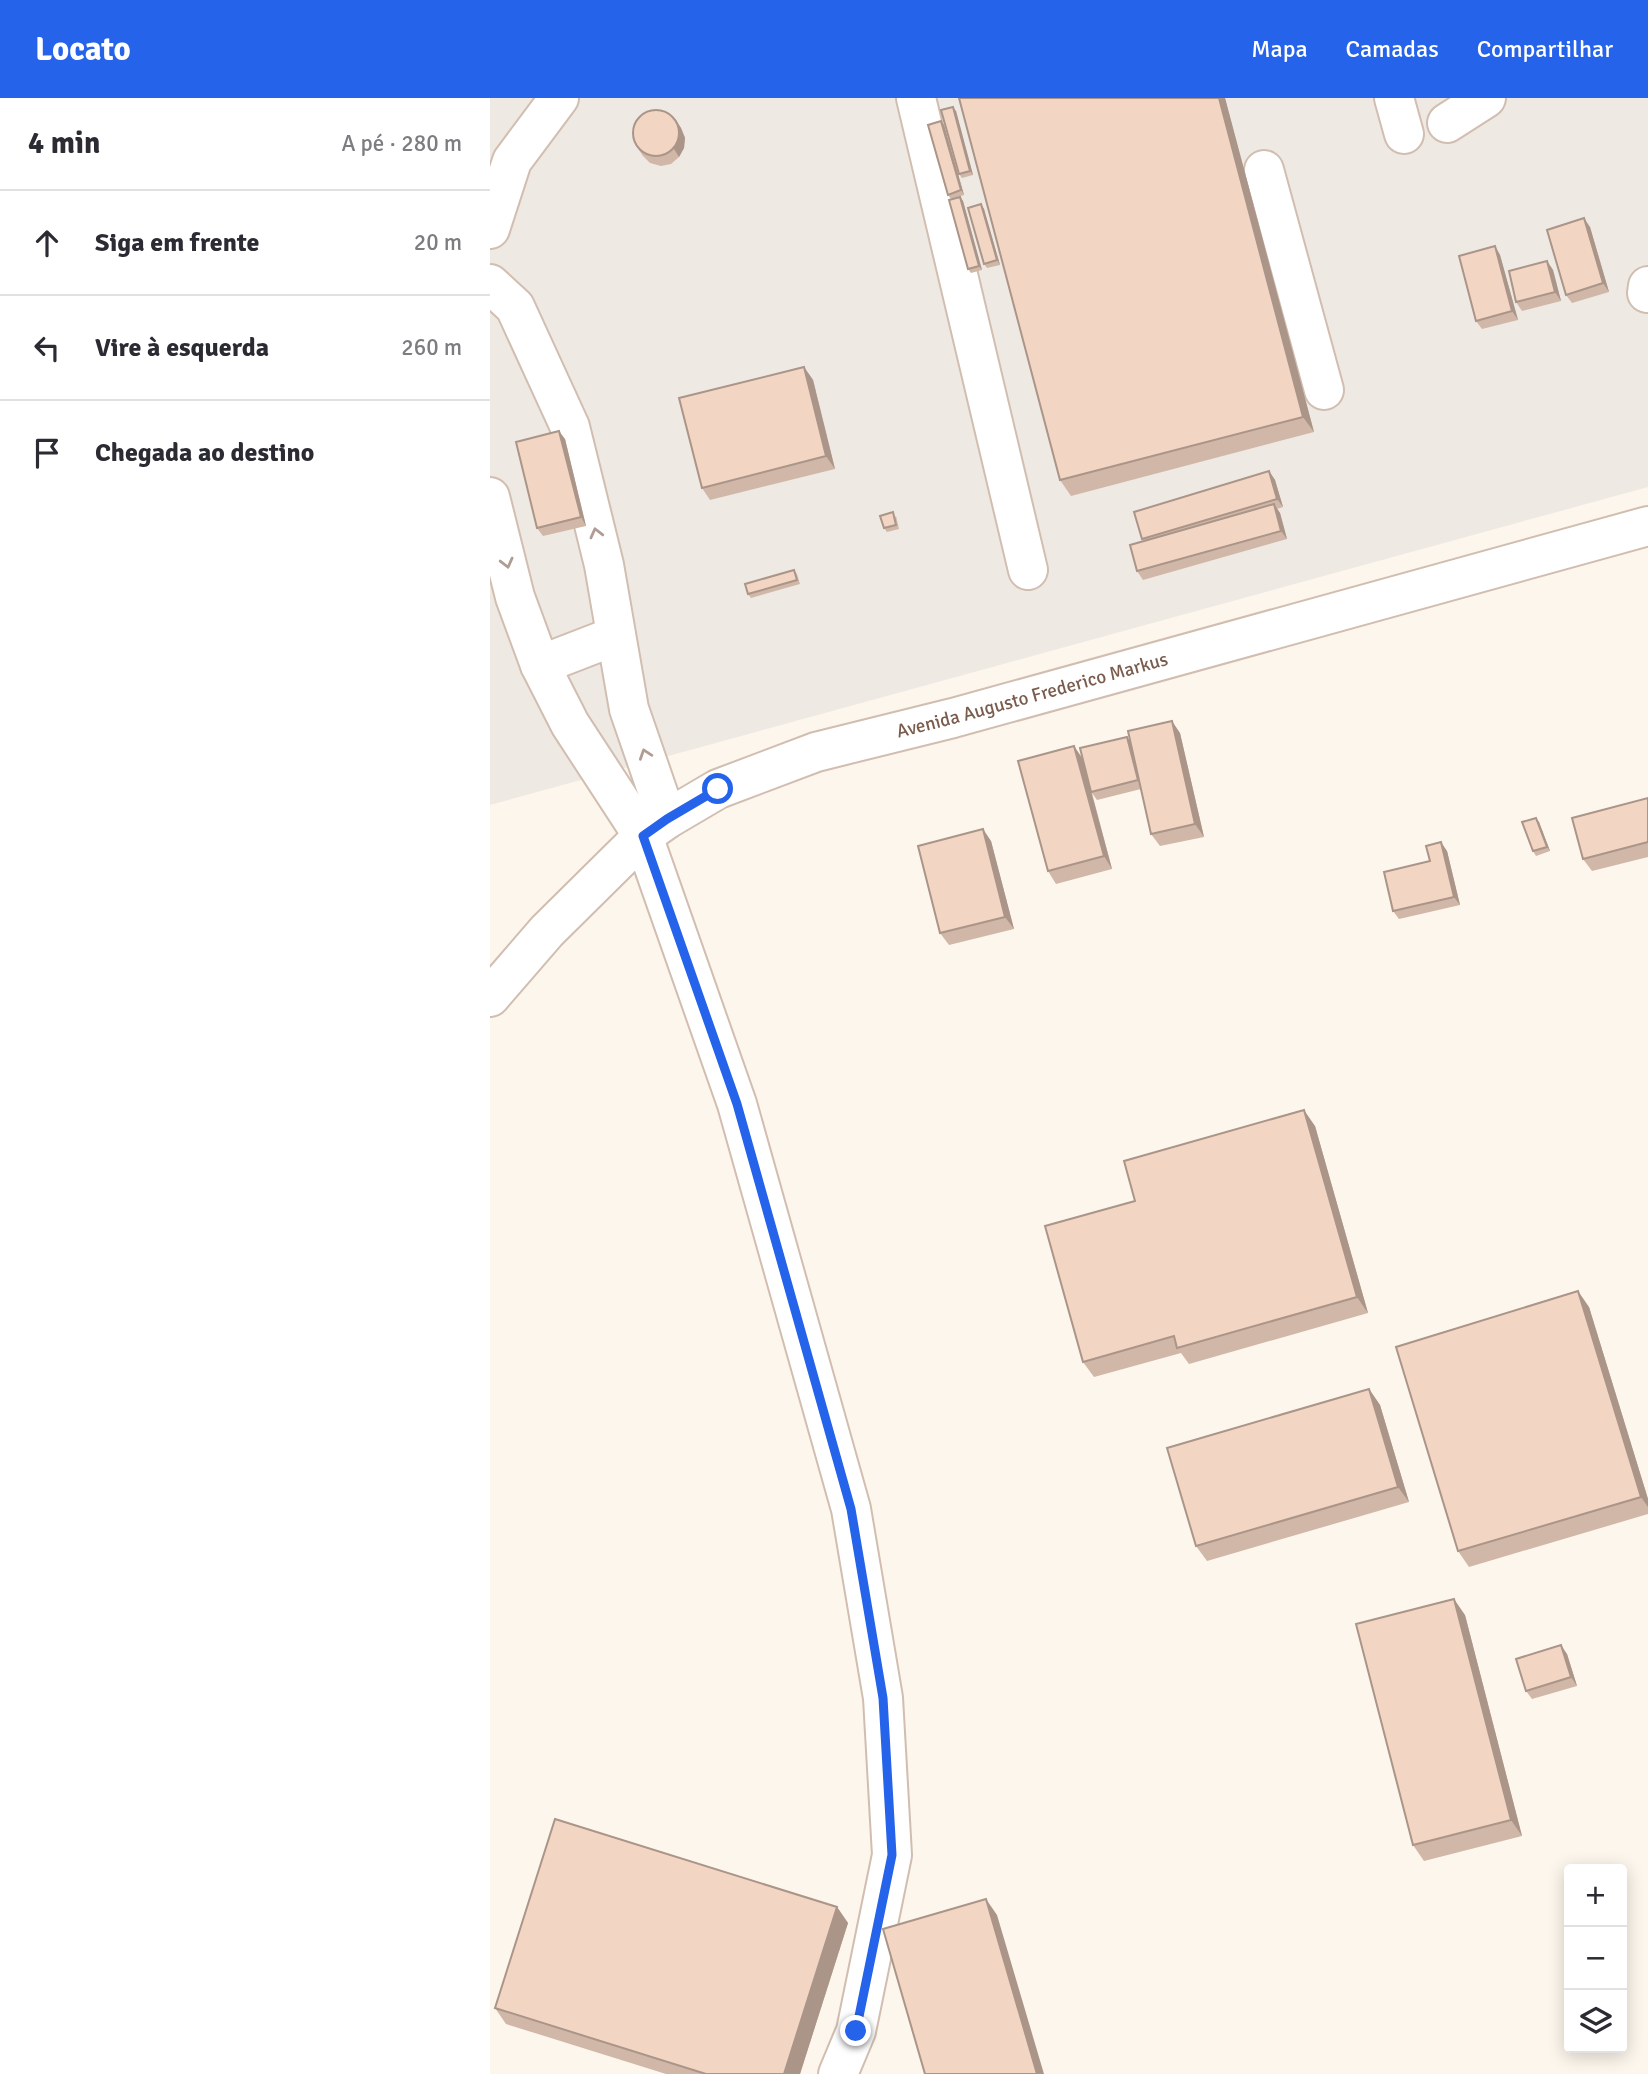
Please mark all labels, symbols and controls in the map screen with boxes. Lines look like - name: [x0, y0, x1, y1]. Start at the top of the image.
- text: Locato: [35, 29, 131, 70]
- text: Mapa: [1251, 34, 1308, 64]
- text: Camadas: [1346, 34, 1439, 64]
- text: Compartilhar: [1477, 34, 1613, 64]
- text: 4 min: [28, 125, 100, 162]
- text: A pé · 280 m: [341, 129, 462, 158]
- icon: ahead: [28, 224, 66, 262]
- text: Siga em frente: [95, 227, 259, 259]
- text: 20 m: [414, 228, 462, 257]
- icon: left: [28, 329, 66, 367]
- text: Vire à esquerda: [95, 332, 269, 364]
- text: 260 m: [401, 333, 462, 362]
- icon: arrive: [28, 434, 66, 472]
- text: Chegada ao destino: [95, 437, 314, 469]
- one-way arrow: [590, 527, 604, 539]
- one-way arrow: [499, 557, 513, 569]
- street label: Avenida Augusto Frederico Markus: [894, 647, 1171, 744]
- one-way arrow: [639, 749, 653, 761]
- route start: [702, 773, 733, 804]
- map controls: [1564, 1864, 1627, 2053]
- button: +: [1564, 1864, 1627, 1927]
- button: −: [1564, 1927, 1627, 1990]
- button: layers: [1564, 1990, 1627, 2053]
- route end: [840, 2015, 871, 2046]

